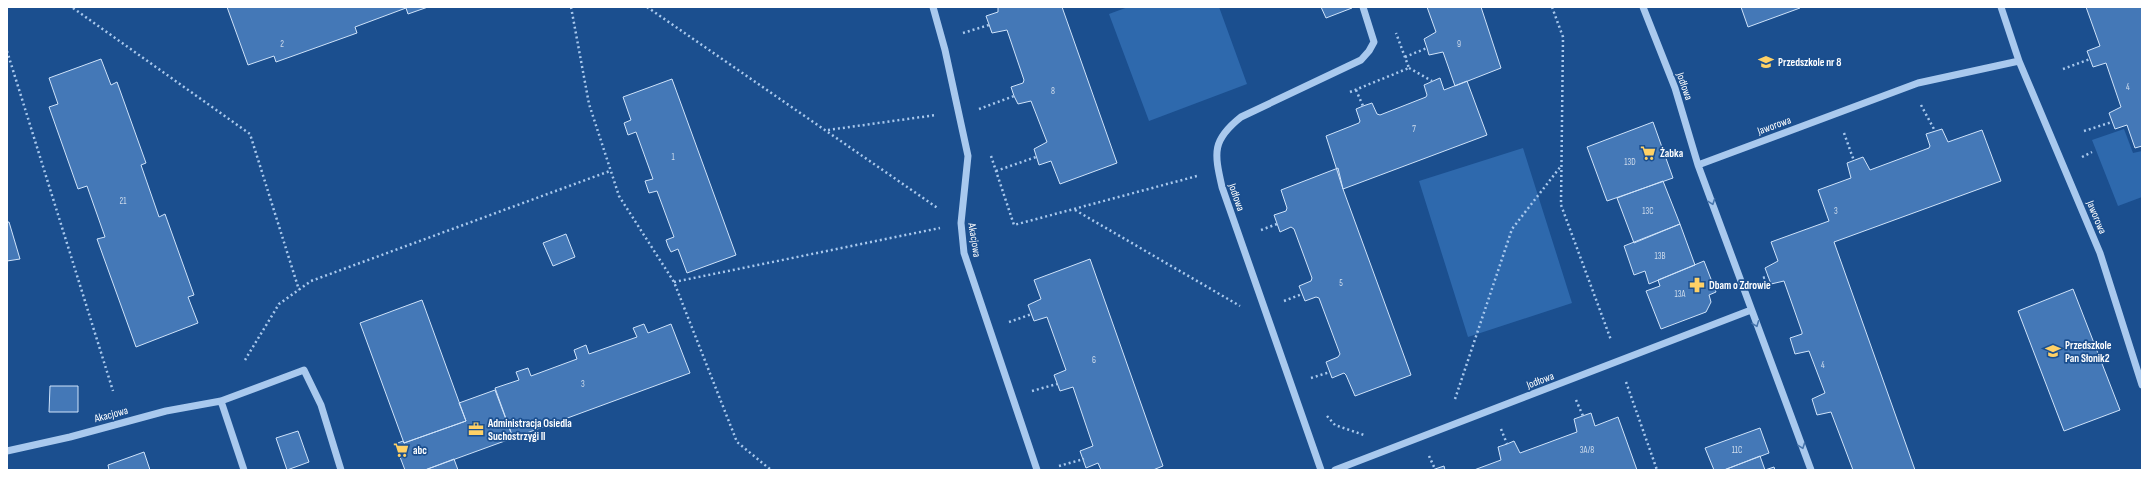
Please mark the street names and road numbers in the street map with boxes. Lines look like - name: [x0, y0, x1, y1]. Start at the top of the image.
- street label: Jodłowa: [1673, 70, 1695, 102]
- street label: Jaworowa: [1755, 113, 1793, 138]
- street label: Jodłowa: [1225, 181, 1247, 213]
- street label: Jaworowa: [2083, 198, 2109, 236]
- street label: Akacjowa: [965, 221, 984, 258]
- street label: Jodłowa: [1524, 369, 1556, 392]
- street label: Akacjowa: [92, 404, 129, 425]

